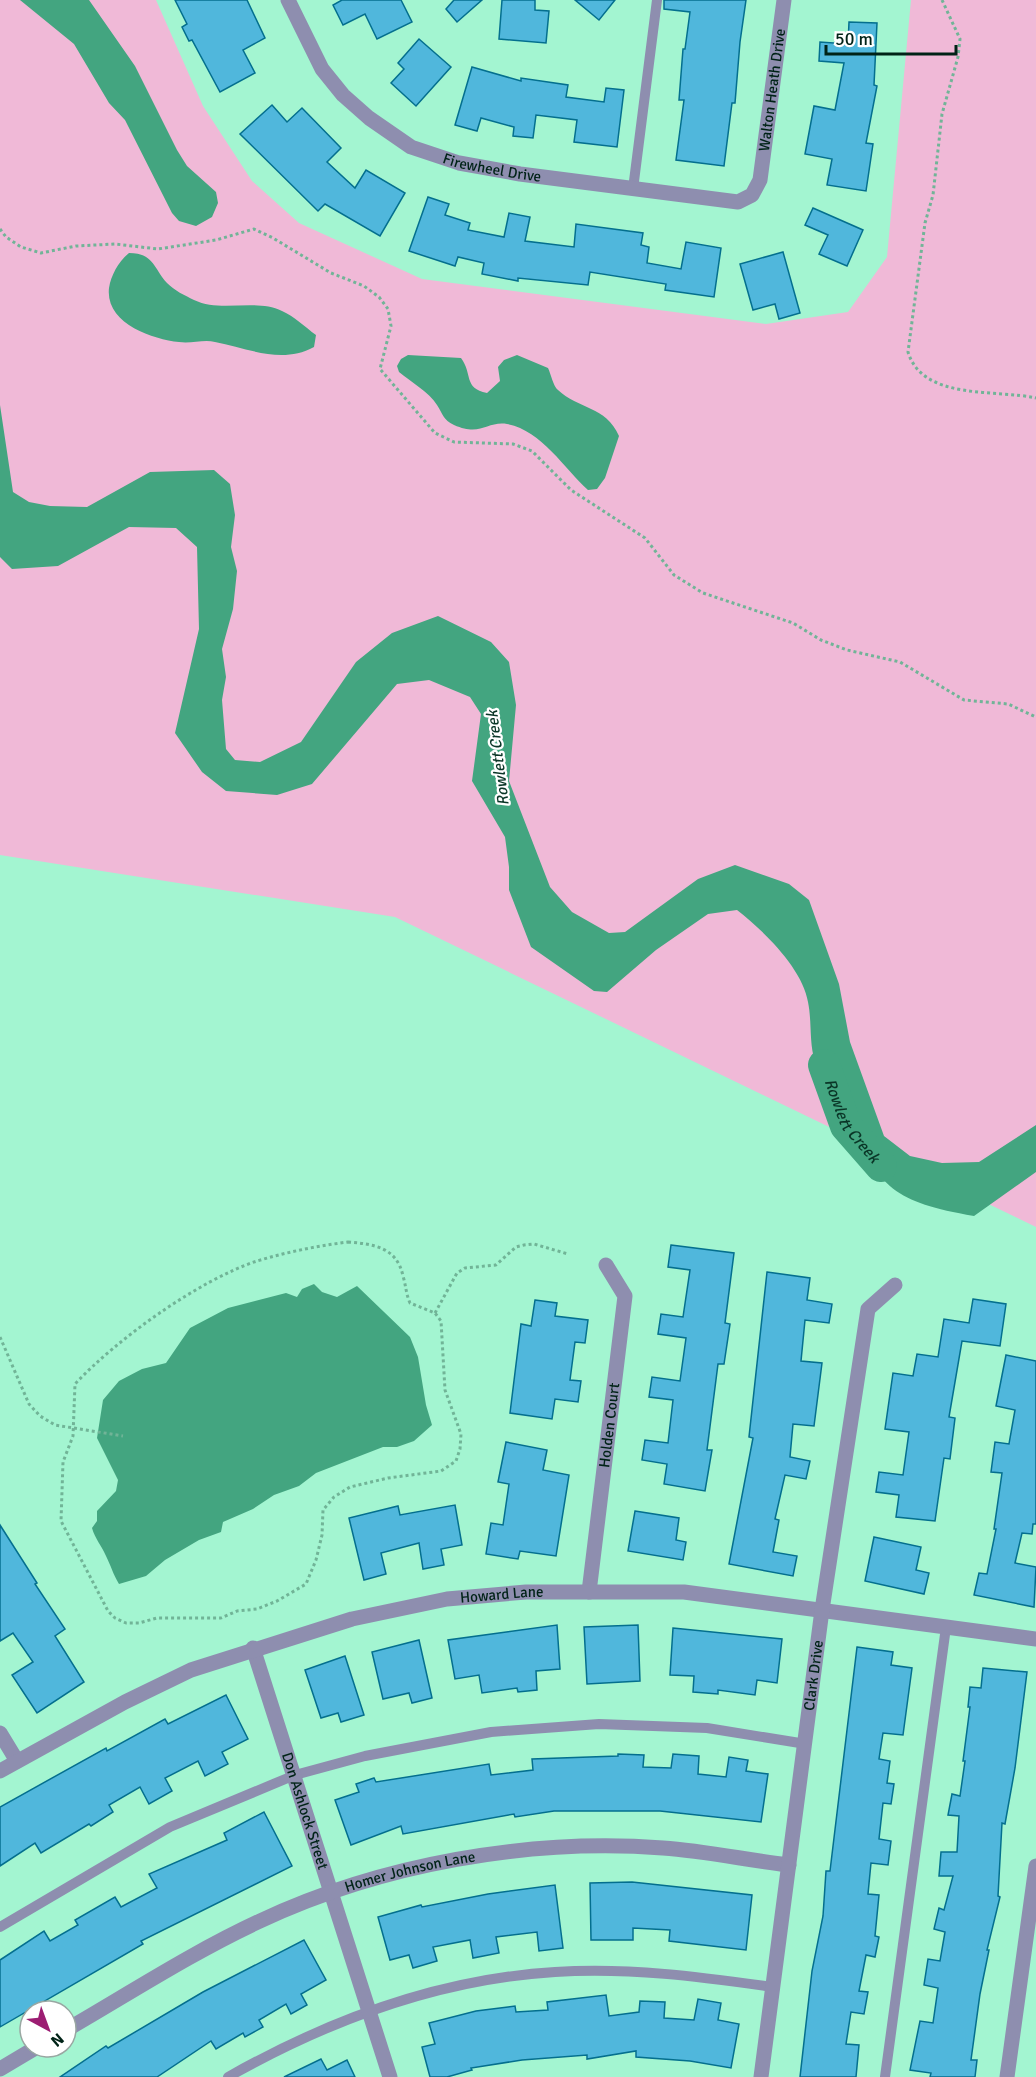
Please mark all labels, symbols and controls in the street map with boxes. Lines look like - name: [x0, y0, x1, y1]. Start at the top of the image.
- scale bar: [826, 18, 956, 56]
- street label: Walton Heath Drive: [755, 27, 789, 152]
- text: 50 m: [835, 28, 873, 50]
- street label: Firewheel Drive: [440, 149, 542, 186]
- water label: Rowlett Creek: [482, 707, 514, 807]
- water label: Rowlett Creek: [820, 1076, 885, 1169]
- street label: Holden Court: [595, 1382, 623, 1469]
- street label: Howard Lane: [459, 1583, 543, 1607]
- street label: Clark Drive: [800, 1639, 827, 1712]
- street label: Don Ashlock Street: [278, 1750, 332, 1872]
- street label: Homer Johnson Lane: [342, 1847, 477, 1896]
- north arrow: [18, 1999, 78, 2059]
- text: N: [46, 2028, 68, 2051]

